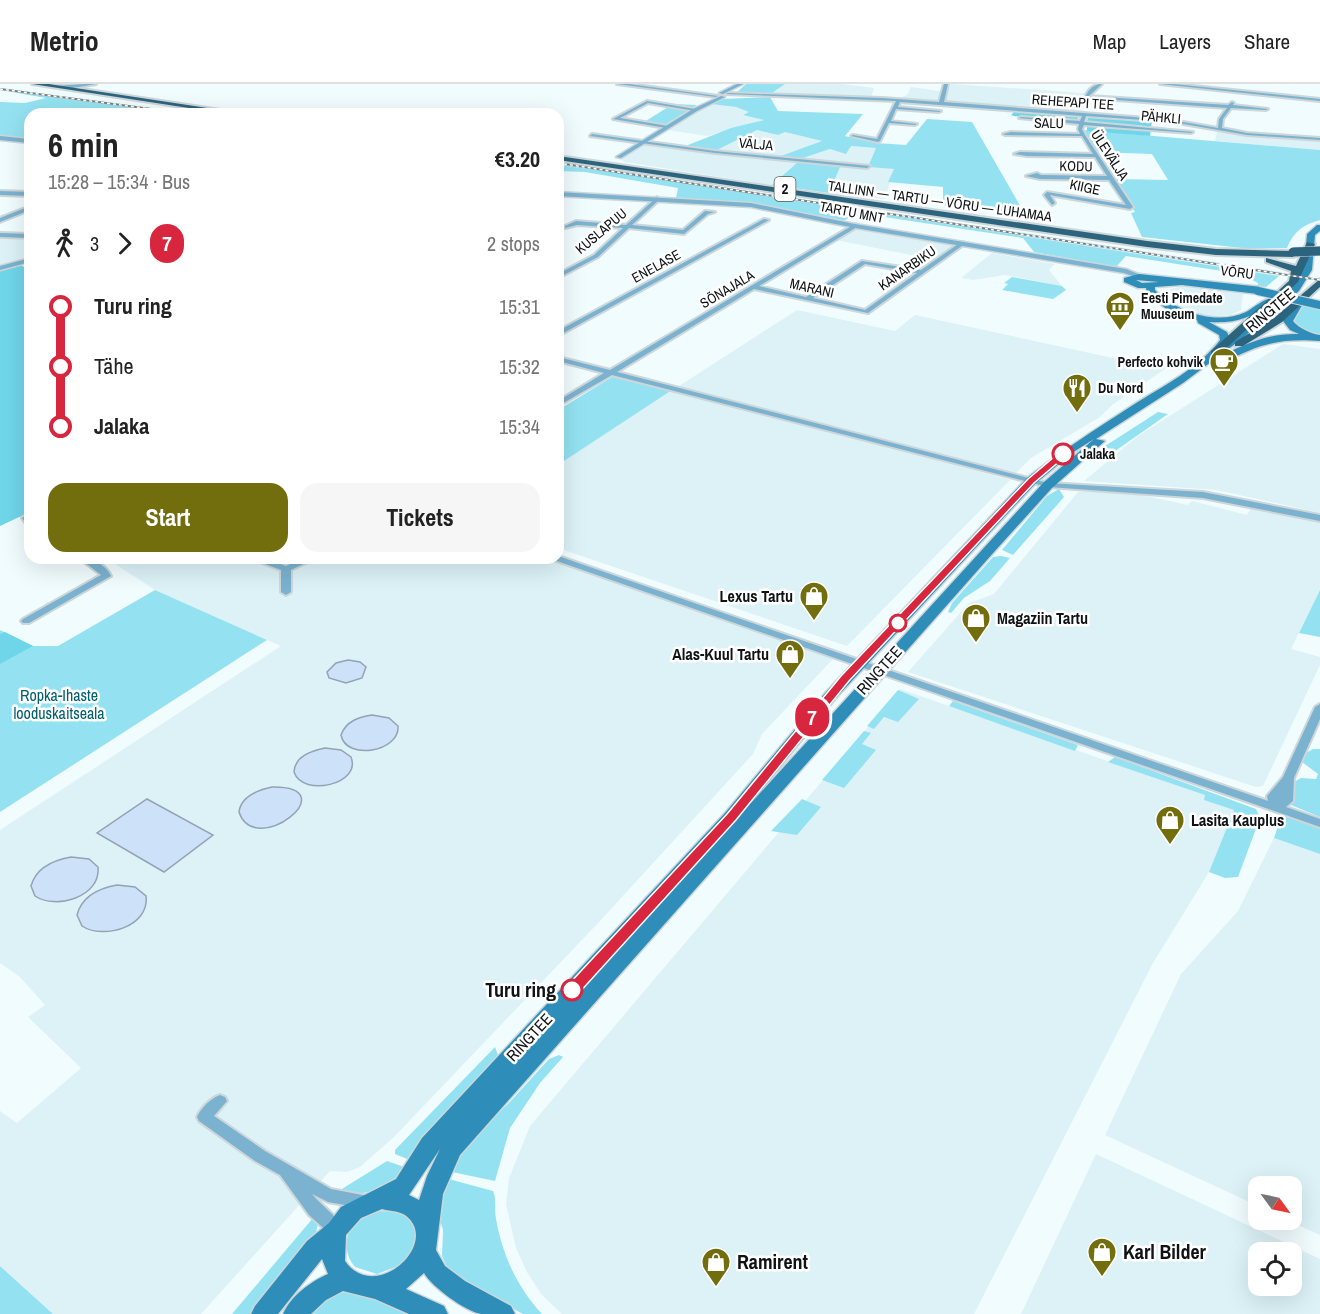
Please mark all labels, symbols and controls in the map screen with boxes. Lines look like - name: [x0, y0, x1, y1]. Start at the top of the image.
- text: Metrio: [30, 22, 99, 60]
- text: Map: [1093, 27, 1126, 56]
- text: Layers: [1159, 27, 1211, 56]
- text: Share: [1244, 27, 1290, 56]
- street label: REHEPAPI TEE: [1031, 90, 1115, 114]
- street label: PÄHKLI: [1140, 106, 1182, 128]
- street label: SALU: [1034, 114, 1064, 132]
- text: 6 min: [48, 123, 119, 167]
- street label: ÜLEVÄLJA: [1087, 126, 1133, 184]
- street label: VÄLJA: [738, 134, 774, 154]
- text: €3.20: [495, 144, 540, 174]
- street label: KODU: [1059, 157, 1093, 175]
- text: 15:28 – 15:34 · Bus: [48, 168, 190, 195]
- street label: KIIGE: [1068, 175, 1102, 199]
- street label: TALLINN — TARTU — VÕRU — LUHAMAA: [827, 176, 1053, 226]
- road number: 2: [774, 177, 796, 201]
- street label: TARTU MNT: [818, 197, 886, 227]
- street label: KUSLAPUU: [572, 204, 630, 258]
- icon: walk: [48, 227, 81, 260]
- icon: forward: [108, 227, 141, 260]
- text: 7: [162, 229, 172, 258]
- text: 3: [90, 230, 99, 257]
- text: 2 stops: [487, 230, 540, 257]
- street label: KANARBIKU: [875, 242, 939, 294]
- street label: ENELASE: [628, 245, 684, 287]
- street label: VÕRU: [1219, 261, 1255, 283]
- street label: SÕNAJALA: [697, 266, 758, 312]
- street label: MARANI: [788, 274, 836, 302]
- street label: RINGTEE: [1241, 283, 1299, 337]
- place label: Eesti Pimedate Muuseum: [1141, 289, 1223, 323]
- museum icon: Eesti Pimedate Muuseum: [1104, 290, 1136, 332]
- text: Turu ring: [94, 291, 172, 321]
- text: 15:31: [499, 293, 540, 320]
- cafe icon: Perfecto kohvik: [1208, 346, 1240, 388]
- text: Tähe: [94, 351, 133, 381]
- text: 15:32: [499, 353, 540, 380]
- place label: Perfecto kohvik: [1118, 353, 1204, 371]
- restaurant icon: Du Nord: [1061, 372, 1093, 414]
- place label: Du Nord: [1098, 379, 1143, 397]
- text: Jalaka: [94, 411, 149, 441]
- text: 15:34: [499, 413, 540, 440]
- marker: Jalaka: [1052, 443, 1074, 465]
- place label: Jalaka: [1080, 445, 1116, 463]
- button: Start: [48, 483, 288, 552]
- button: Tickets: [300, 483, 540, 552]
- shop icon: Lexus Tartu: [798, 580, 830, 622]
- place label: Lexus Tartu: [720, 585, 793, 607]
- shop icon: Magaziin Tartu: [960, 602, 992, 644]
- place label: Magaziin Tartu: [997, 607, 1088, 629]
- unlabelled marker: [889, 614, 907, 632]
- shop icon: Alas-Kuul Tartu: [774, 638, 806, 680]
- street label: RINGTEE: [851, 641, 907, 699]
- place label: Alas-Kuul Tartu: [672, 643, 769, 665]
- park label: Ropka-Ihaste looduskaitseala: [13, 684, 105, 724]
- line badge: 7: [792, 698, 832, 736]
- text: 7: [807, 703, 817, 732]
- shop icon: Lasita Kauplus: [1154, 804, 1186, 846]
- place label: Lasita Kauplus: [1191, 809, 1284, 831]
- place label: Turu ring: [485, 976, 556, 1003]
- marker: Turu ring: [561, 979, 583, 1001]
- street label: RINGTEE: [501, 1008, 557, 1066]
- north arrow: [1248, 1176, 1302, 1230]
- map controls: [1248, 1176, 1302, 1296]
- shop icon: Karl Bilder: [1086, 1236, 1118, 1278]
- place label: Karl Bilder: [1123, 1238, 1207, 1265]
- button: locate: [1248, 1242, 1302, 1296]
- shop icon: Ramirent: [700, 1246, 732, 1288]
- place label: Ramirent: [737, 1248, 809, 1275]

